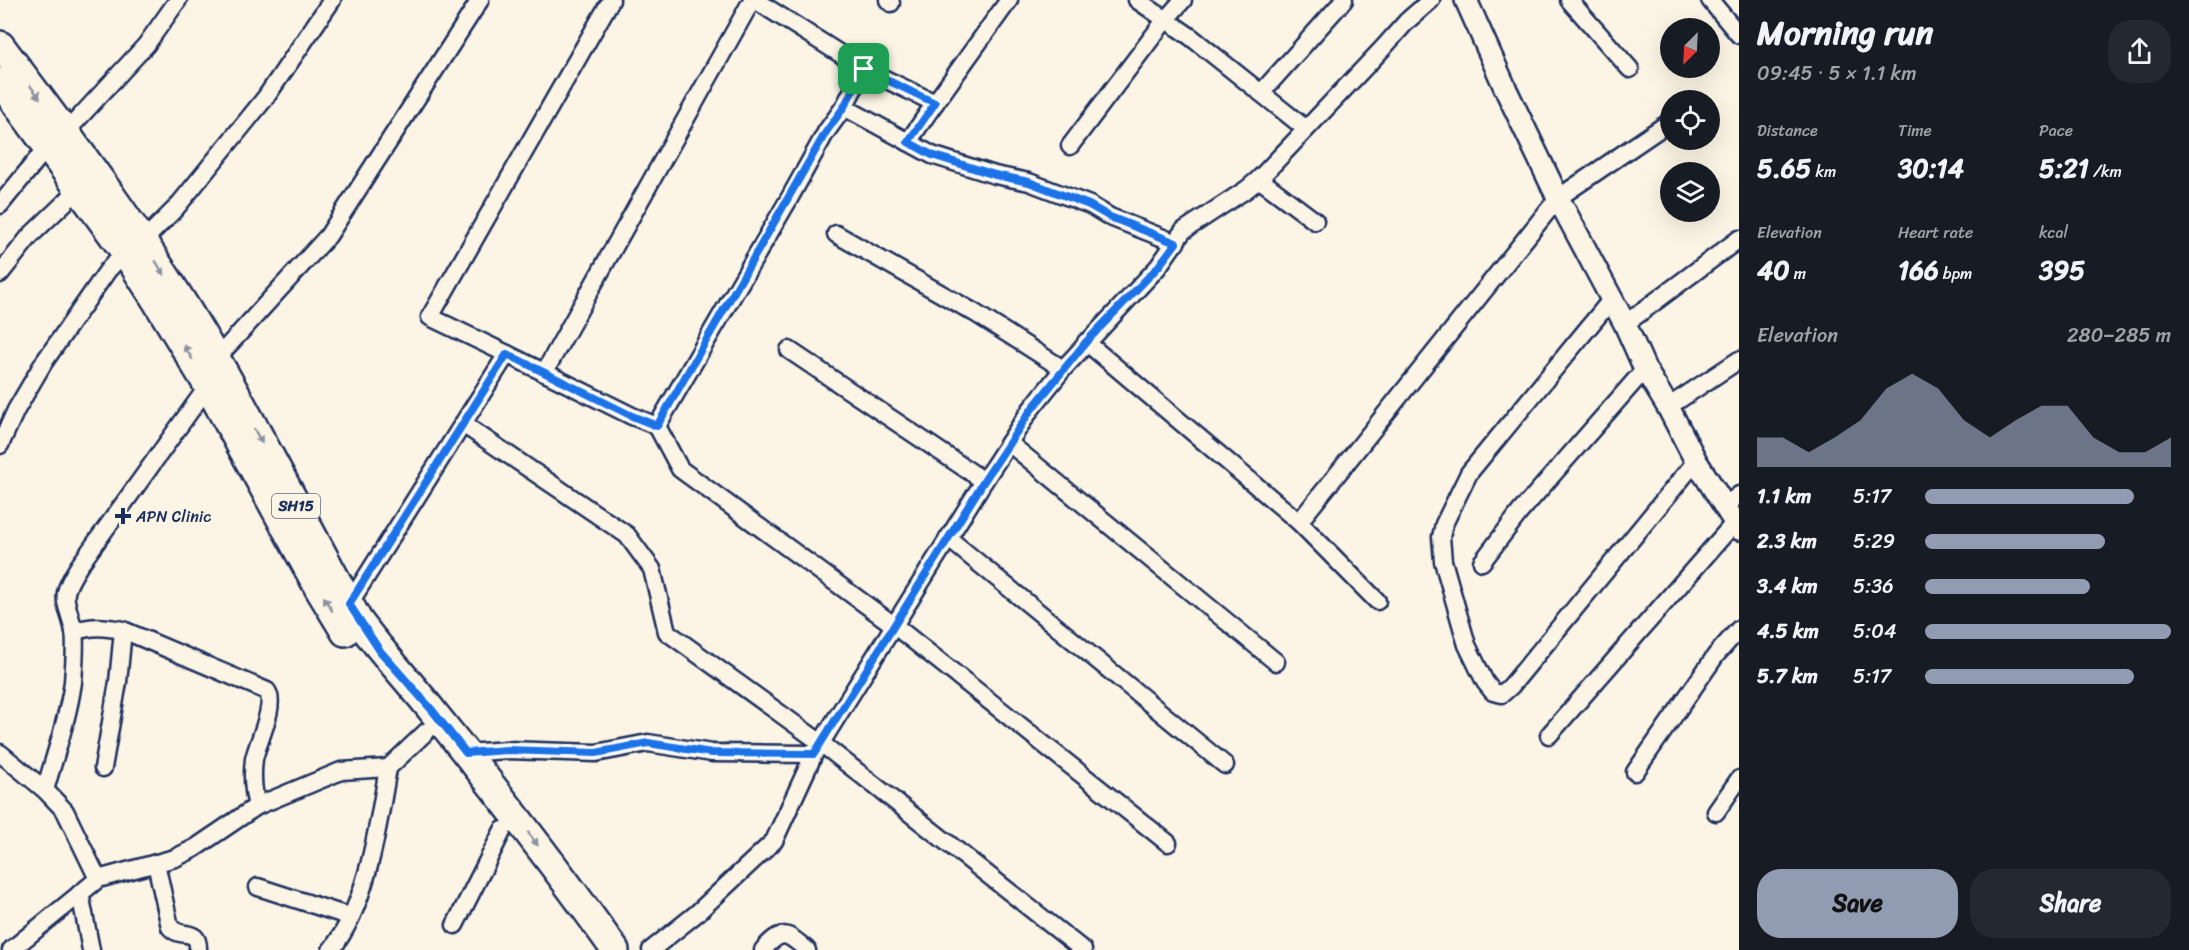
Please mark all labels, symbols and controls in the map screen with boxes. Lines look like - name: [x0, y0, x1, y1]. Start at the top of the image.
- text: Morning run: [1757, 4, 1933, 62]
- north arrow: [1660, 18, 1720, 78]
- map controls: [1660, 18, 1720, 222]
- button: share: [2108, 20, 2171, 83]
- pin: [838, 43, 889, 94]
- icon: arrive: [847, 52, 880, 85]
- text: 09:45 · 5 × 1.1 km: [1757, 56, 1917, 91]
- one-way arrow: [29, 84, 41, 99]
- button: locate: [1660, 90, 1720, 150]
- text: Distance: [1757, 116, 1818, 145]
- text: Time: [1898, 116, 1932, 145]
- text: Pace: [2039, 116, 2073, 145]
- text: 5.65: [1757, 145, 1811, 191]
- text: 30:14: [1898, 145, 1964, 191]
- text: 5:21: [2039, 145, 2089, 191]
- text: km: [1811, 157, 1836, 186]
- text: /km: [2089, 157, 2122, 186]
- button: layers: [1660, 162, 1720, 222]
- text: Elevation: [1757, 218, 1822, 247]
- text: Heart rate: [1898, 218, 1973, 247]
- text: kcal: [2039, 218, 2068, 247]
- text: 40: [1757, 247, 1790, 293]
- text: 166: [1898, 247, 1939, 293]
- text: 395: [2039, 247, 2085, 293]
- text: m: [1790, 259, 1806, 288]
- text: bpm: [1939, 259, 1972, 288]
- one-way arrow: [154, 260, 165, 276]
- text: Elevation: [1757, 318, 1838, 353]
- text: 280–285 m: [2067, 318, 2171, 353]
- one-way arrow: [183, 344, 194, 360]
- one-way arrow: [253, 428, 263, 445]
- text: 1.1 km: [1757, 479, 1811, 514]
- text: 5:17: [1853, 479, 1891, 514]
- road number: SH15: [272, 494, 320, 518]
- place label: APN Clinic: [135, 502, 211, 531]
- marker: APN Clinic: [114, 507, 132, 525]
- text: 2.3 km: [1757, 524, 1817, 559]
- text: 5:29: [1853, 524, 1895, 559]
- text: 3.4 km: [1757, 569, 1818, 604]
- text: 5:36: [1853, 569, 1894, 604]
- one-way arrow: [323, 595, 333, 612]
- text: 4.5 km: [1757, 614, 1819, 649]
- text: 5:04: [1853, 614, 1896, 649]
- text: 5.7 km: [1757, 659, 1818, 694]
- text: 5:17: [1853, 659, 1891, 694]
- one-way arrow: [526, 831, 538, 846]
- button: Save: [1757, 869, 1958, 938]
- button: Share: [1970, 869, 2171, 938]

